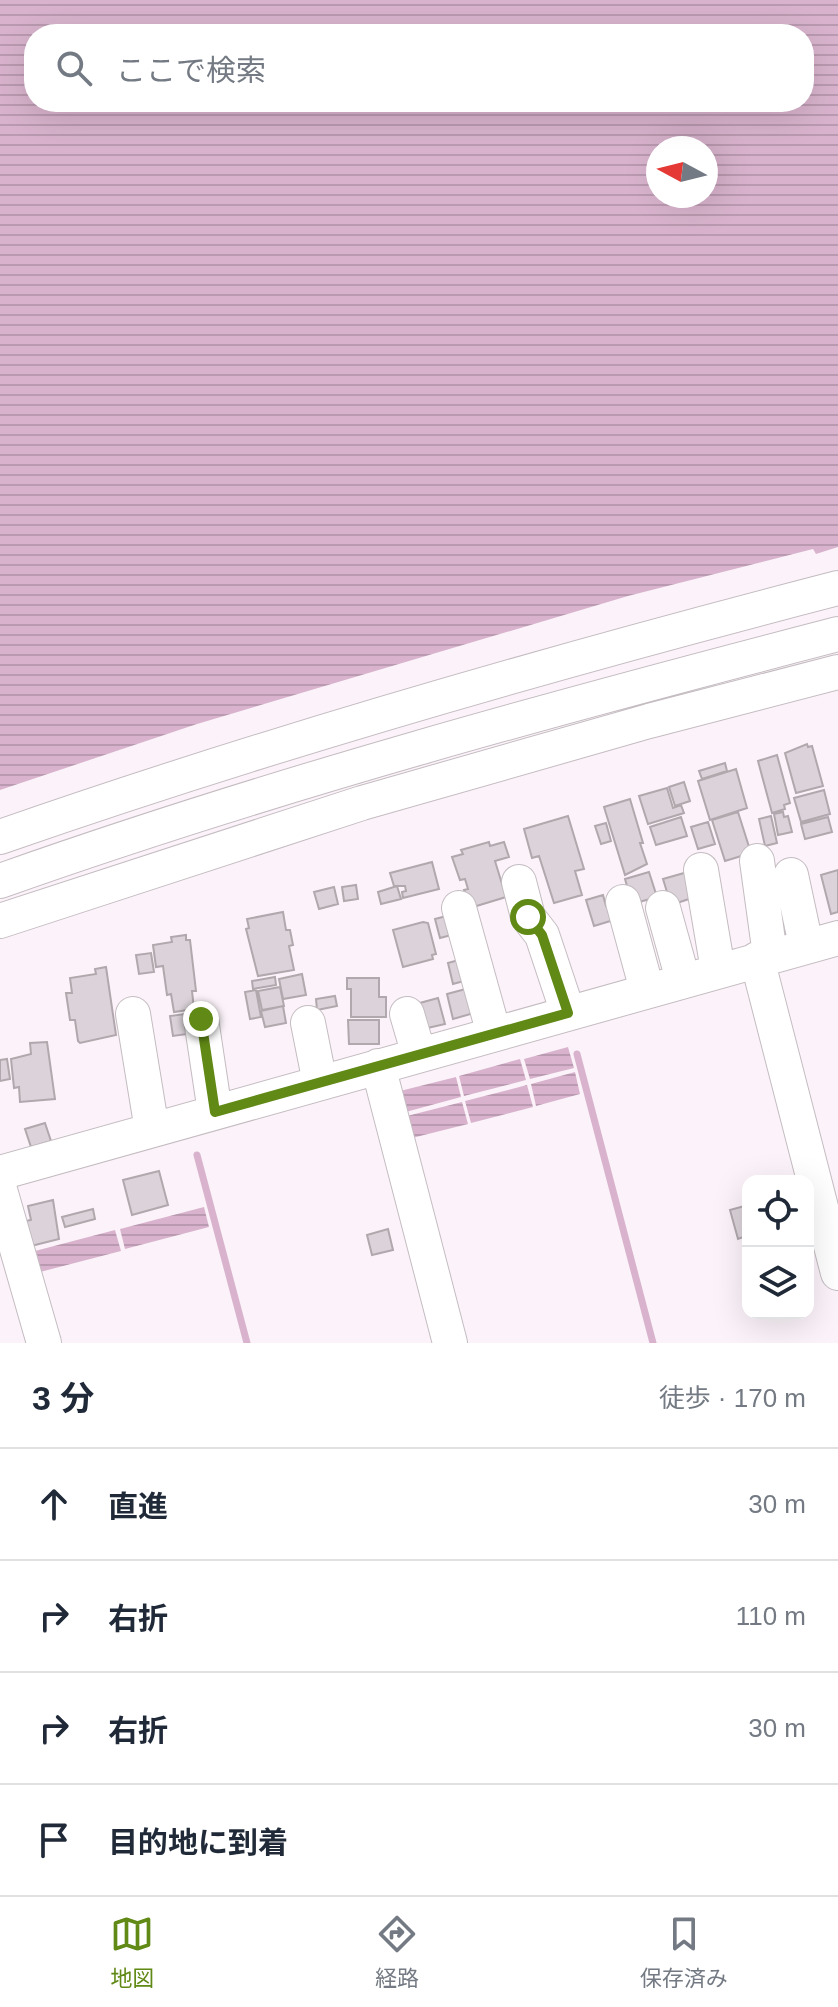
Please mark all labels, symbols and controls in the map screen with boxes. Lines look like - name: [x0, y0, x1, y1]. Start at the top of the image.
- search box: [24, 24, 814, 112]
- icon: search: [52, 46, 96, 90]
- text: ここで検索: [116, 54, 266, 87]
- north arrow: [646, 136, 718, 208]
- route start: [510, 899, 546, 935]
- route end: [183, 1001, 219, 1037]
- map controls: [742, 1175, 814, 1319]
- button: locate: [742, 1175, 814, 1247]
- button: layers: [742, 1247, 814, 1319]
- text: 3 分: [32, 1379, 94, 1417]
- text: 徒歩 · 170 m: [659, 1383, 806, 1413]
- icon: ahead: [32, 1482, 76, 1526]
- text: 30 m: [748, 1489, 806, 1519]
- text: 直進: [108, 1490, 168, 1523]
- icon: right: [32, 1594, 76, 1638]
- text: 110 m: [736, 1601, 806, 1631]
- text: 右折: [108, 1602, 168, 1635]
- icon: right: [32, 1706, 76, 1750]
- text: 30 m: [748, 1713, 806, 1743]
- text: 右折: [108, 1714, 168, 1747]
- icon: arrive: [32, 1818, 76, 1862]
- text: 目的地に到着: [108, 1826, 288, 1859]
- tab: 地図: [110, 1912, 154, 1992]
- tab: 経路: [375, 1912, 419, 1992]
- tab: 保存済み: [640, 1912, 728, 1992]

